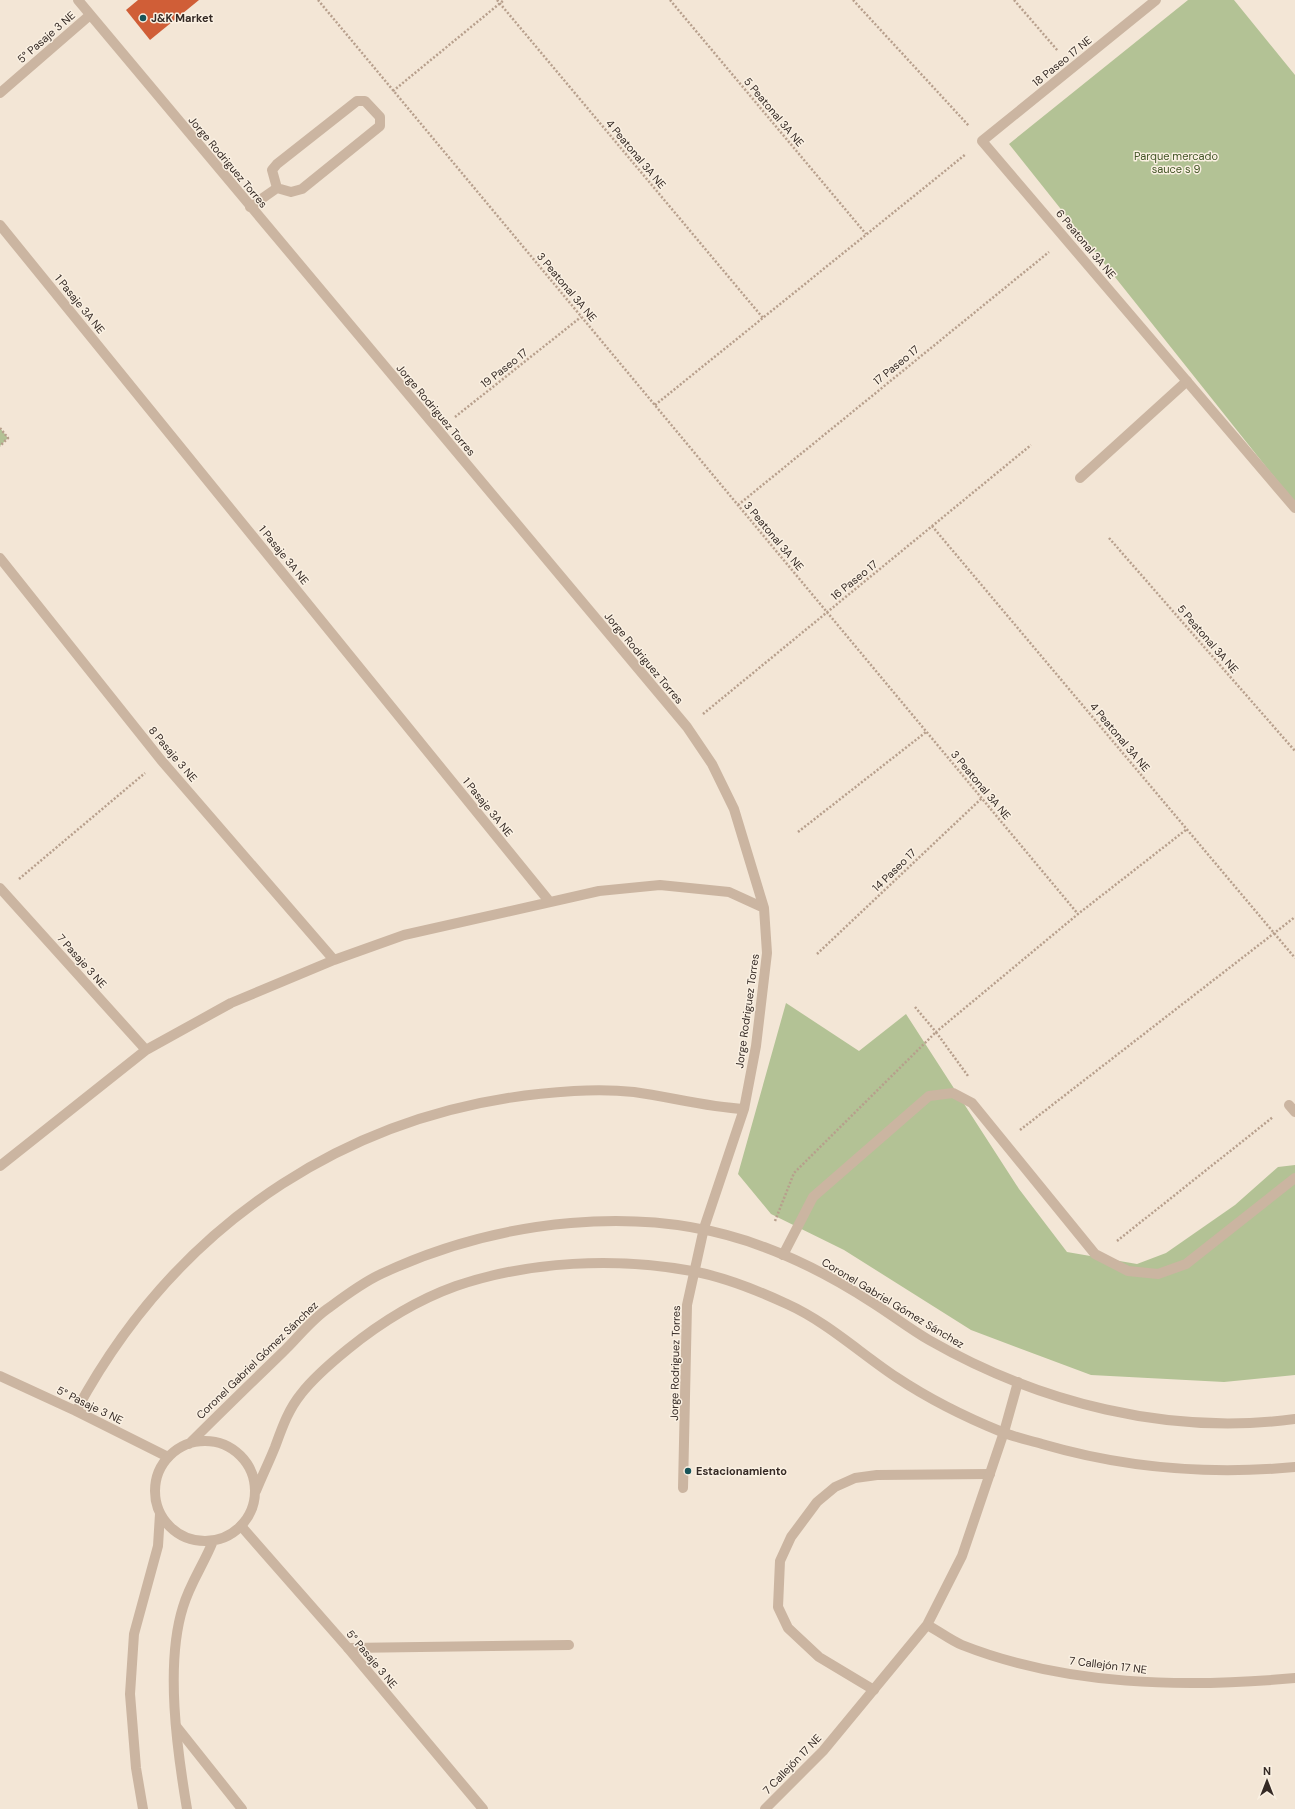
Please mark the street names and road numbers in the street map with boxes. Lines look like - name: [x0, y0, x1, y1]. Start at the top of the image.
- street label: 5° Pasaje 3 NE: [14, 8, 78, 66]
- street label: 18 Paseo 17 NE: [1029, 33, 1095, 89]
- street label: 5 Peatonal 3A NE: [741, 74, 807, 150]
- street label: Jorge Rodriguez Torres: [186, 113, 270, 211]
- street label: 4 Peatonal 3A NE: [603, 116, 669, 192]
- street label: 6 Peatonal 3A NE: [1053, 206, 1119, 282]
- street label: 3 Peatonal 3A NE: [534, 250, 600, 324]
- street label: 1 Pasaje 3A NE: [52, 272, 108, 336]
- street label: 17 Paseo 17: [870, 342, 922, 388]
- street label: 19 Paseo 17: [478, 345, 530, 391]
- street label: Jorge Rodriguez Torres: [394, 361, 478, 459]
- street label: 3 Peatonal 3A NE: [741, 499, 807, 573]
- street label: 1 Pasaje 3A NE: [256, 523, 312, 587]
- street label: 16 Paseo 17: [828, 557, 880, 603]
- street label: 5 Peatonal 3A NE: [1174, 602, 1242, 676]
- street label: Jorge Rodriguez Torres: [602, 609, 686, 707]
- street label: 4 Peatonal 3A NE: [1087, 699, 1153, 775]
- street label: 8 Pasaje 3 NE: [146, 723, 200, 785]
- street label: 3 Peatonal 3A NE: [948, 748, 1014, 822]
- street label: 1 Pasaje 3A NE: [460, 775, 516, 839]
- street label: 14 Paseo 17: [869, 846, 919, 894]
- street label: 7 Pasaje 3 NE: [54, 931, 110, 991]
- street label: Jorge Rodriguez Torres: [732, 953, 762, 1069]
- street label: Coronel Gabriel Gómez Sánchez: [819, 1255, 967, 1351]
- street label: Coronel Gabriel Gómez Sánchez: [193, 1298, 321, 1422]
- street label: Jorge Rodriguez Torres: [667, 1305, 683, 1421]
- street label: 5° Pasaje 3 NE: [55, 1383, 125, 1427]
- street label: 5° Pasaje 3 NE: [343, 1627, 401, 1691]
- street label: 7 Callejón 17 NE: [1068, 1653, 1148, 1677]
- street label: 7 Callejón 17 NE: [760, 1731, 824, 1797]

